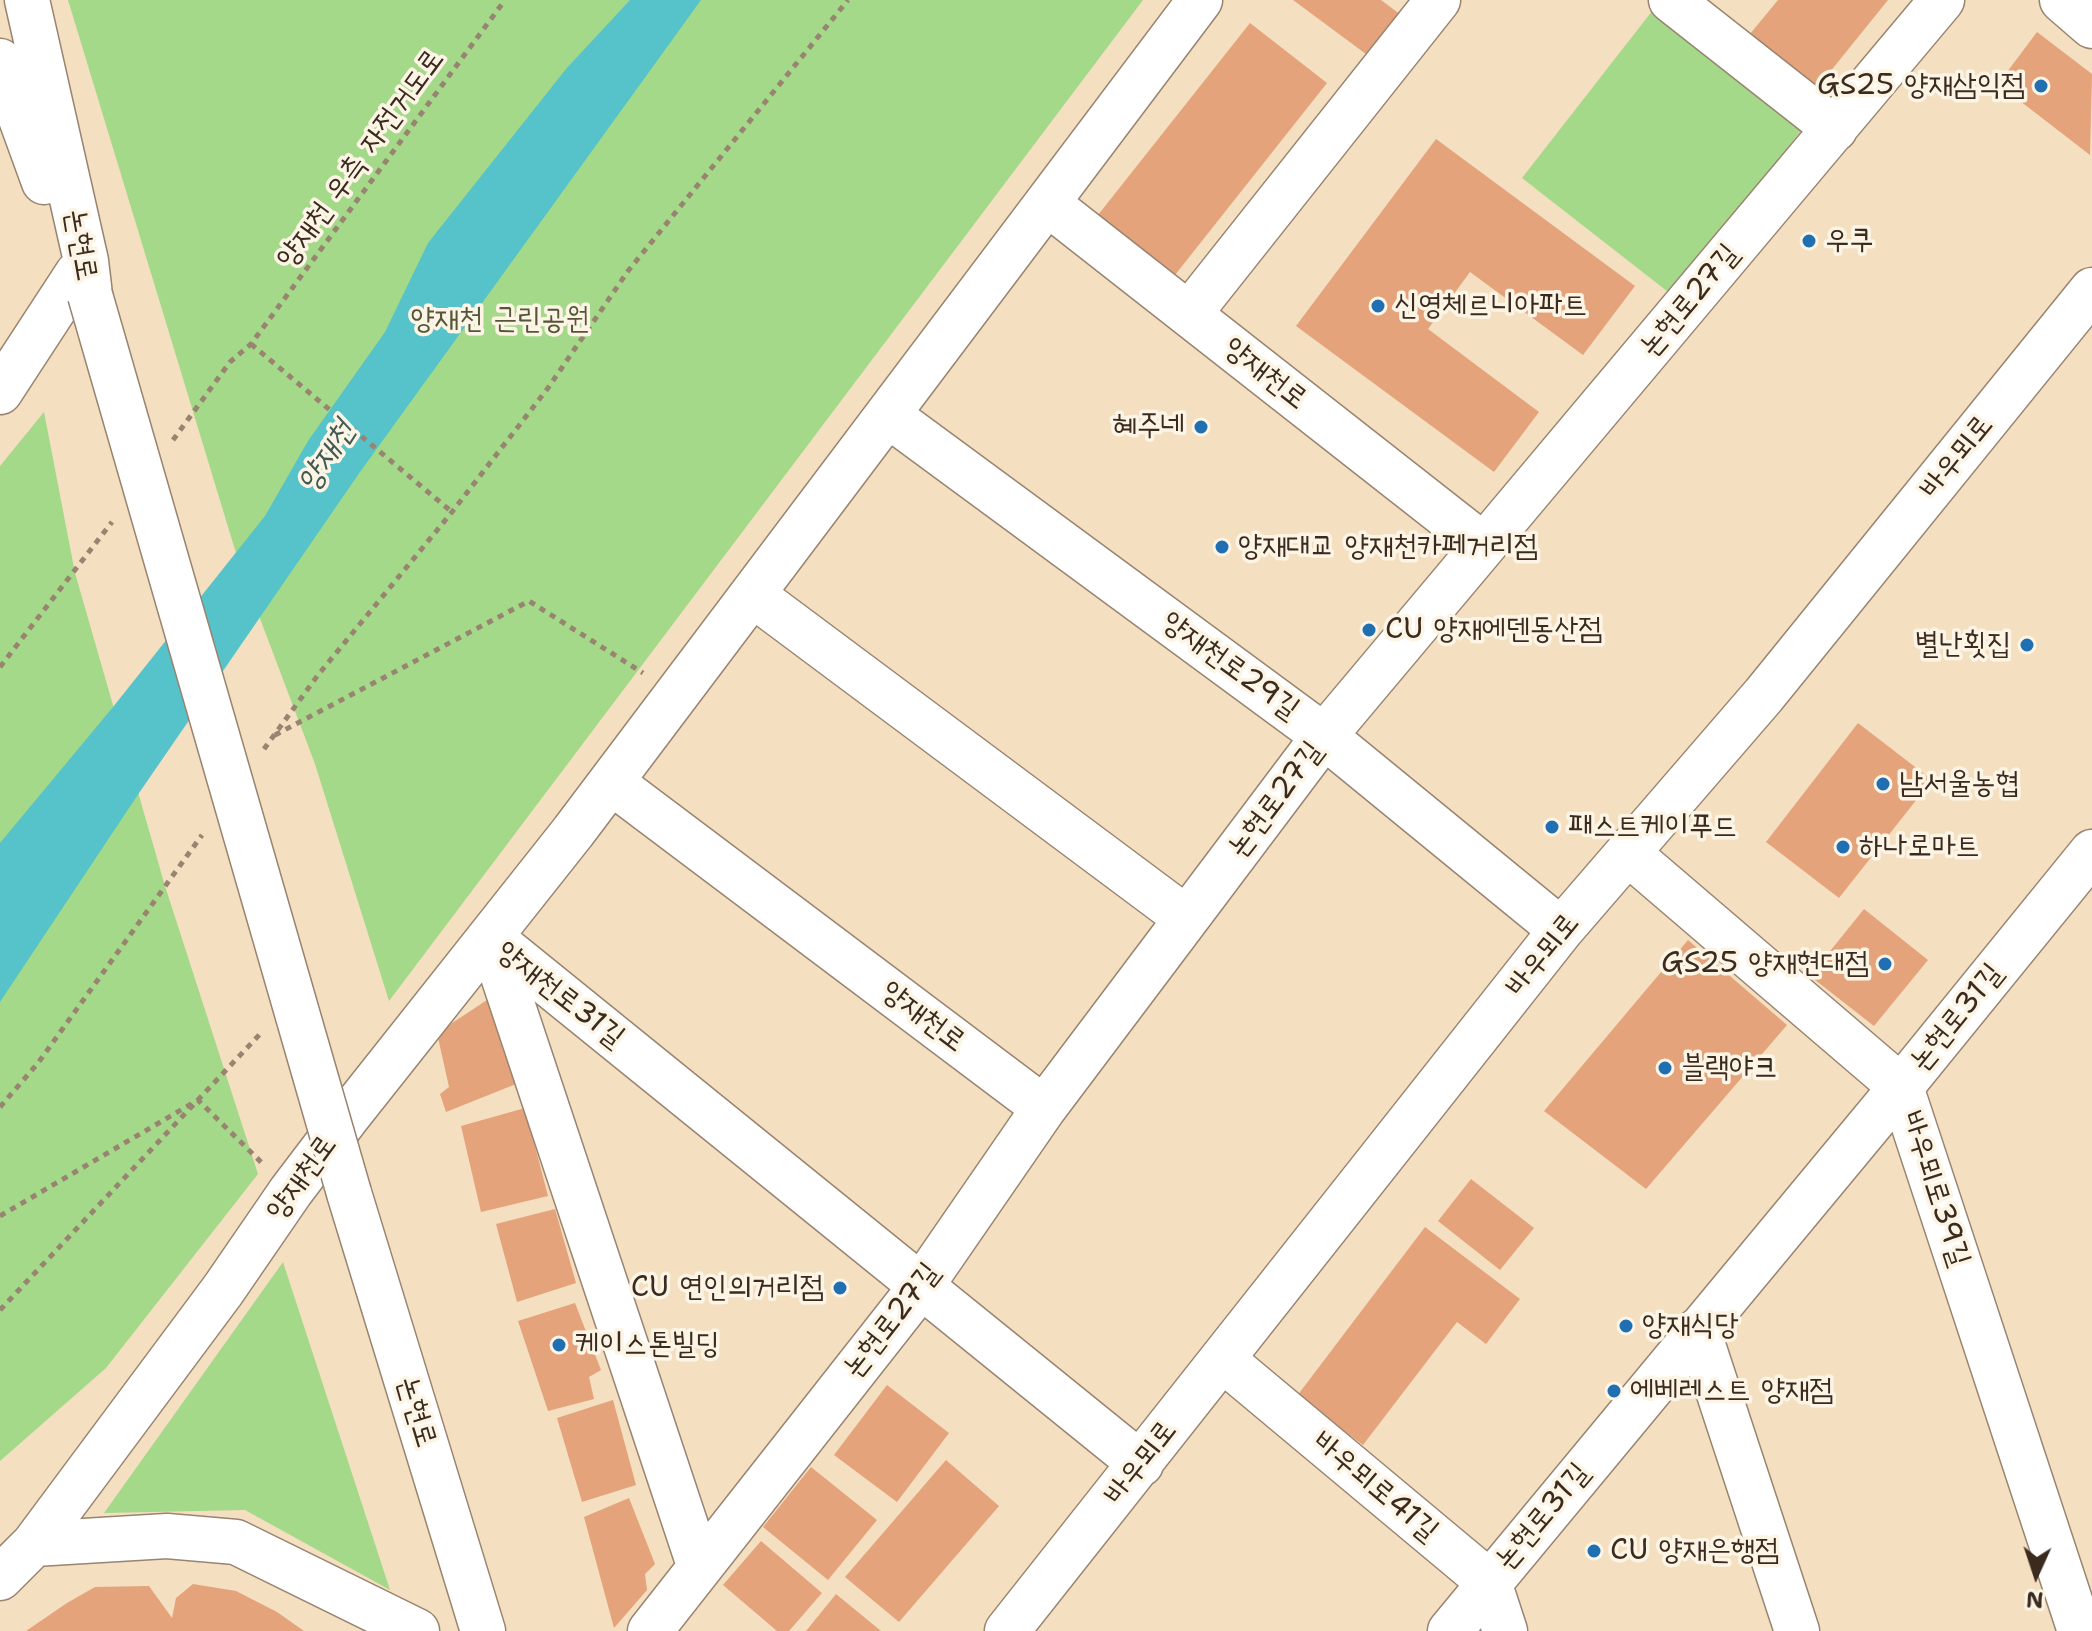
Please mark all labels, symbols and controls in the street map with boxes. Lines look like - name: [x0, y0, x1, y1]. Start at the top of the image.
- street label: 양재천 우측 자전거도로: [269, 42, 453, 276]
- place label: GS25 양재삼익점: [1817, 68, 2025, 104]
- marker: GS25 양재삼익점: [2032, 77, 2050, 95]
- street label: 논현로: [56, 206, 104, 284]
- place label: 우쿠: [1825, 223, 1873, 259]
- marker: 우쿠: [1800, 232, 1818, 250]
- street label: 논현로27길: [1632, 237, 1748, 365]
- place label: 신영체르니아파트: [1394, 288, 1587, 324]
- marker: 신영체르니아파트: [1369, 297, 1387, 315]
- park label: 양재천 근린공원: [410, 302, 590, 338]
- street label: 양재천로: [1216, 330, 1314, 418]
- street label: 바우뫼로: [1913, 408, 2001, 506]
- place label: 혜주네: [1113, 409, 1185, 445]
- water label: 양재천: [290, 414, 364, 500]
- marker: 혜주네: [1192, 418, 1210, 436]
- place label: 양재대교 양재천카페거리점: [1238, 529, 1538, 565]
- marker: 양재대교 양재천카페거리점: [1213, 538, 1231, 556]
- street label: 양재천로29길: [1154, 604, 1306, 728]
- place label: CU 양재에덴동산점: [1385, 612, 1602, 648]
- marker: CU 양재에덴동산점: [1360, 621, 1378, 639]
- place label: 별난횟집: [1914, 627, 2011, 663]
- marker: 별난횟집: [2018, 636, 2036, 654]
- street label: 논현로27길: [1221, 735, 1331, 865]
- place label: 남서울농협: [1899, 766, 2020, 802]
- marker: 남서울농협: [1874, 775, 1892, 793]
- place label: 패스트케이푸드: [1568, 809, 1737, 845]
- marker: 패스트케이푸드: [1543, 818, 1561, 836]
- place label: 하나로마트: [1859, 829, 1980, 865]
- marker: 하나로마트: [1834, 838, 1852, 856]
- street label: 바우뫼로: [1499, 906, 1587, 1004]
- street label: 양재천로31길: [489, 934, 631, 1056]
- place label: GS25 양재현대점: [1661, 946, 1869, 982]
- marker: GS25 양재현대점: [1876, 955, 1894, 973]
- street label: 논현로31길: [1903, 957, 2011, 1079]
- street label: 양재천로: [874, 974, 972, 1060]
- place label: 블랙야크: [1681, 1050, 1778, 1086]
- marker: 블랙야크: [1656, 1059, 1674, 1077]
- street label: 바우뫼로39길: [1893, 1107, 1977, 1271]
- street label: 양재천로: [259, 1128, 345, 1228]
- street label: 논현로27길: [836, 1256, 948, 1386]
- place label: CU 연인의거리점: [631, 1270, 824, 1306]
- marker: CU 연인의거리점: [831, 1279, 849, 1297]
- place label: 양재식당: [1642, 1308, 1739, 1344]
- marker: 양재식당: [1617, 1317, 1635, 1335]
- place label: 케이스톤빌딩: [575, 1327, 720, 1363]
- marker: 케이스톤빌딩: [550, 1336, 568, 1354]
- street label: 논현로: [388, 1372, 444, 1452]
- place label: 에베레스트 양재점: [1630, 1373, 1833, 1409]
- marker: 에베레스트 양재점: [1605, 1382, 1623, 1400]
- street label: 바우뫼로: [1097, 1414, 1185, 1512]
- street label: 바우뫼로41길: [1305, 1424, 1445, 1550]
- street label: 논현로31길: [1488, 1456, 1598, 1578]
- place label: CU 양재은행점: [1610, 1533, 1779, 1569]
- north arrow: [1996, 1535, 2076, 1615]
- marker: CU 양재은행점: [1585, 1542, 1603, 1560]
- text: N: [2025, 1585, 2044, 1614]

